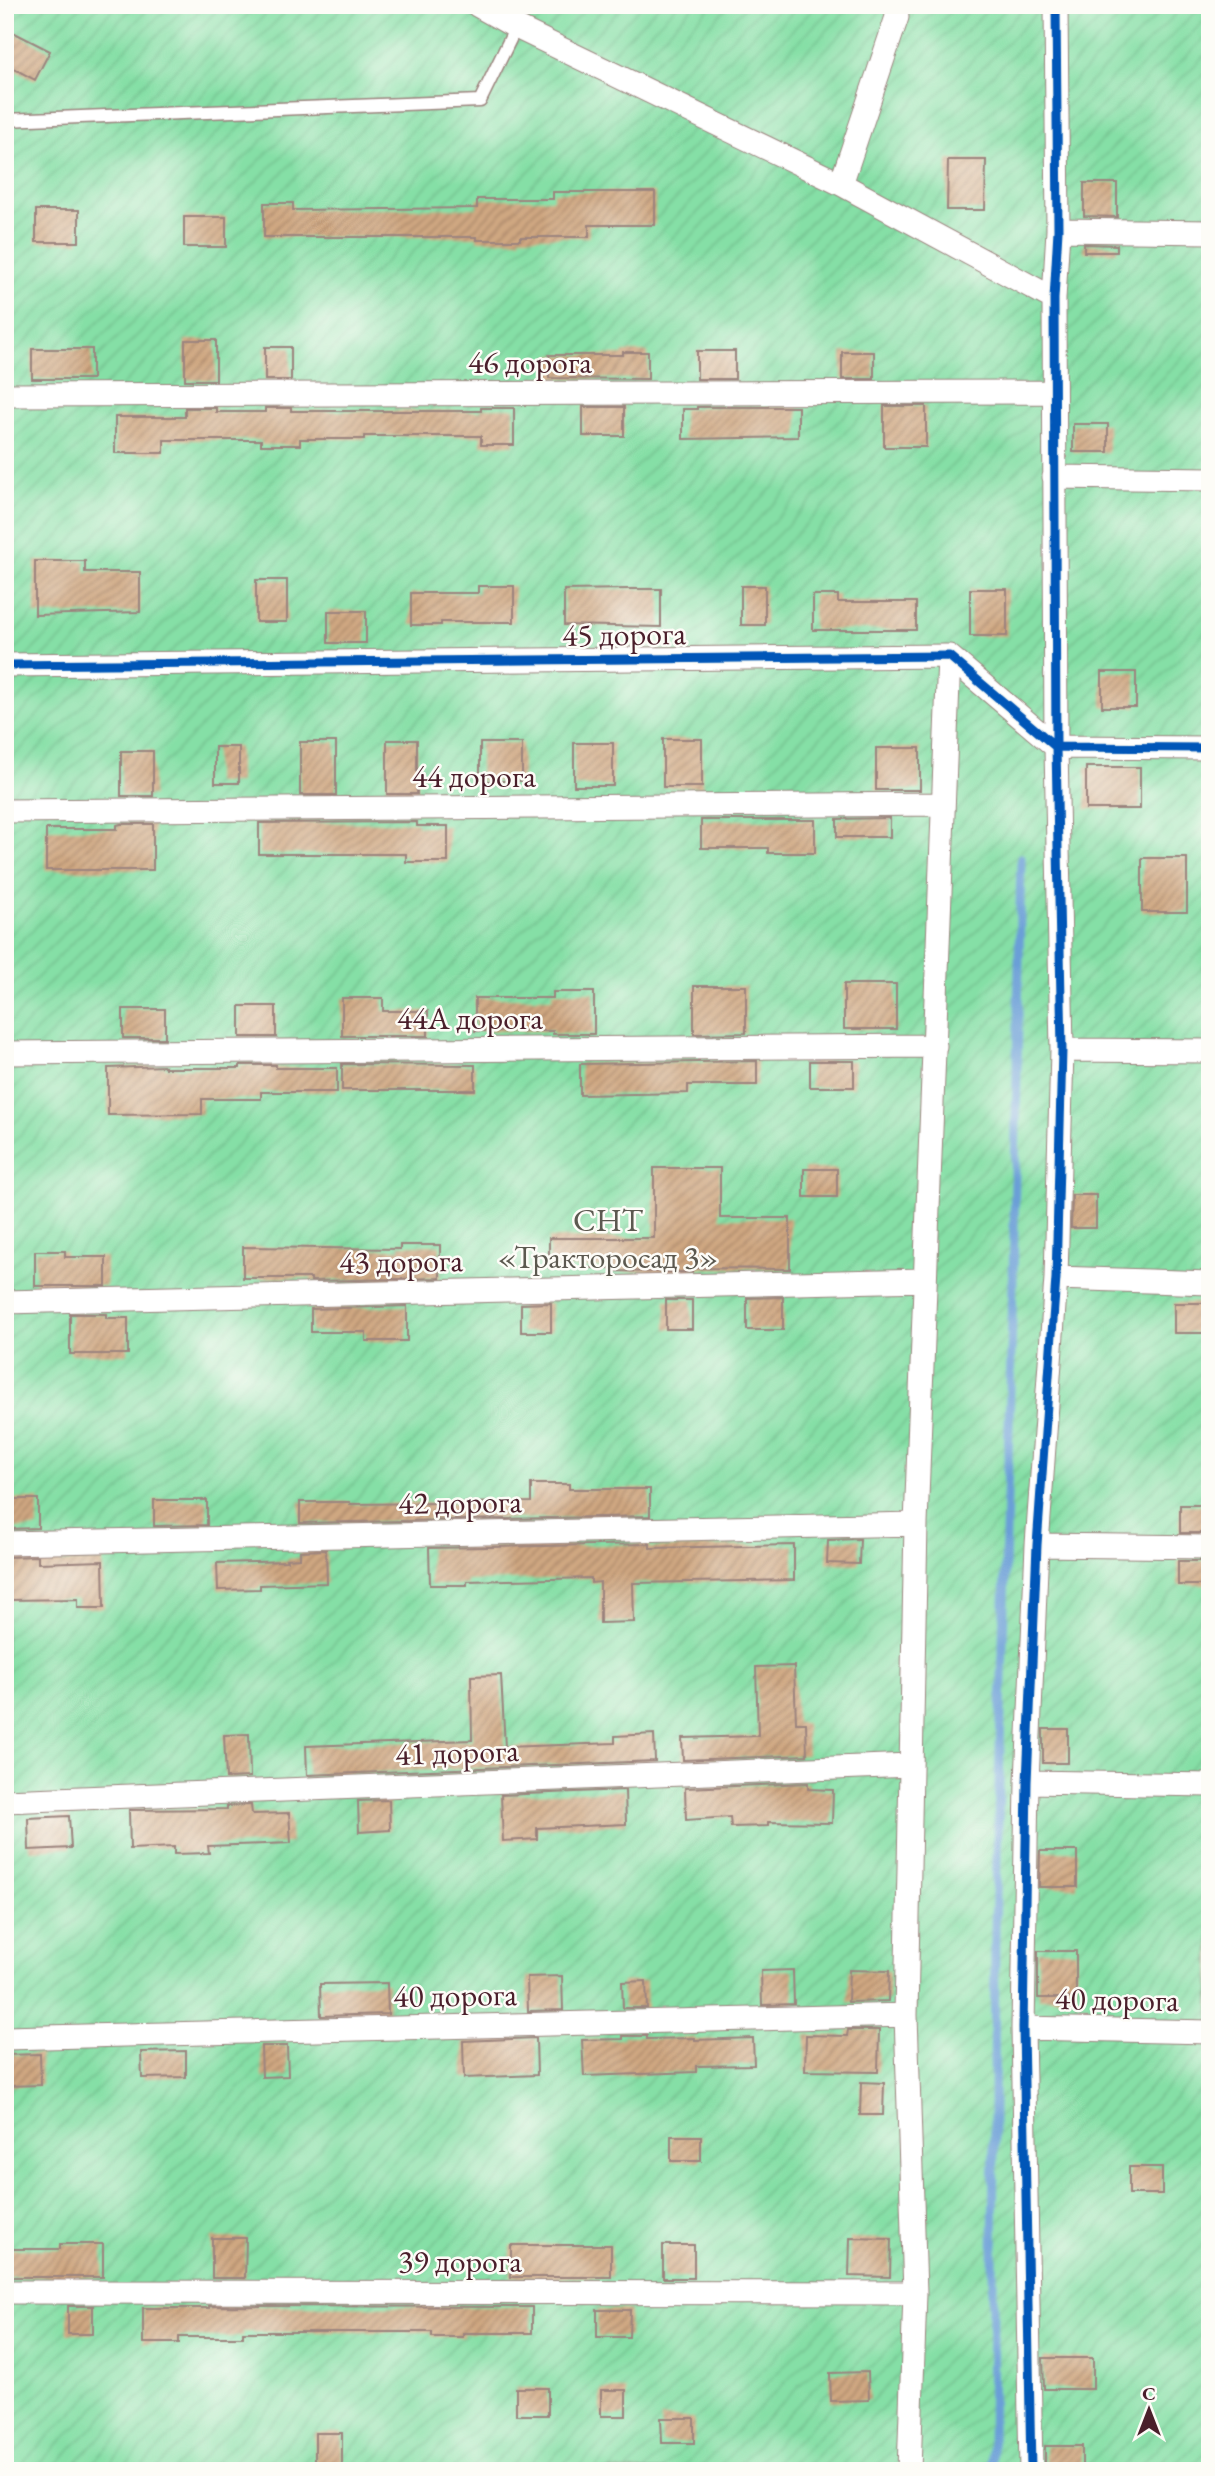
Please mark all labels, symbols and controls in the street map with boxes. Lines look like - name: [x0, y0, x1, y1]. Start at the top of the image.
- street label: 46 дорога: [468, 341, 592, 383]
- street label: 45 дорога: [562, 612, 687, 656]
- street label: 44 дорога: [412, 755, 536, 797]
- street label: 44А дорога: [397, 997, 543, 1039]
- park label: СНТ «Тракторосад 3»: [498, 1199, 718, 1278]
- street label: 43 дорога: [339, 1239, 464, 1283]
- street label: 42 дорога: [398, 1480, 523, 1524]
- street label: 41 дорога: [394, 1729, 520, 1775]
- street label: 40 дорога: [393, 1973, 518, 2017]
- street label: 40 дорога: [1055, 1977, 1180, 2021]
- street label: 39 дорога: [398, 2240, 522, 2282]
- north arrow: [1114, 2374, 1184, 2444]
- text: С: [1142, 2381, 1156, 2406]

